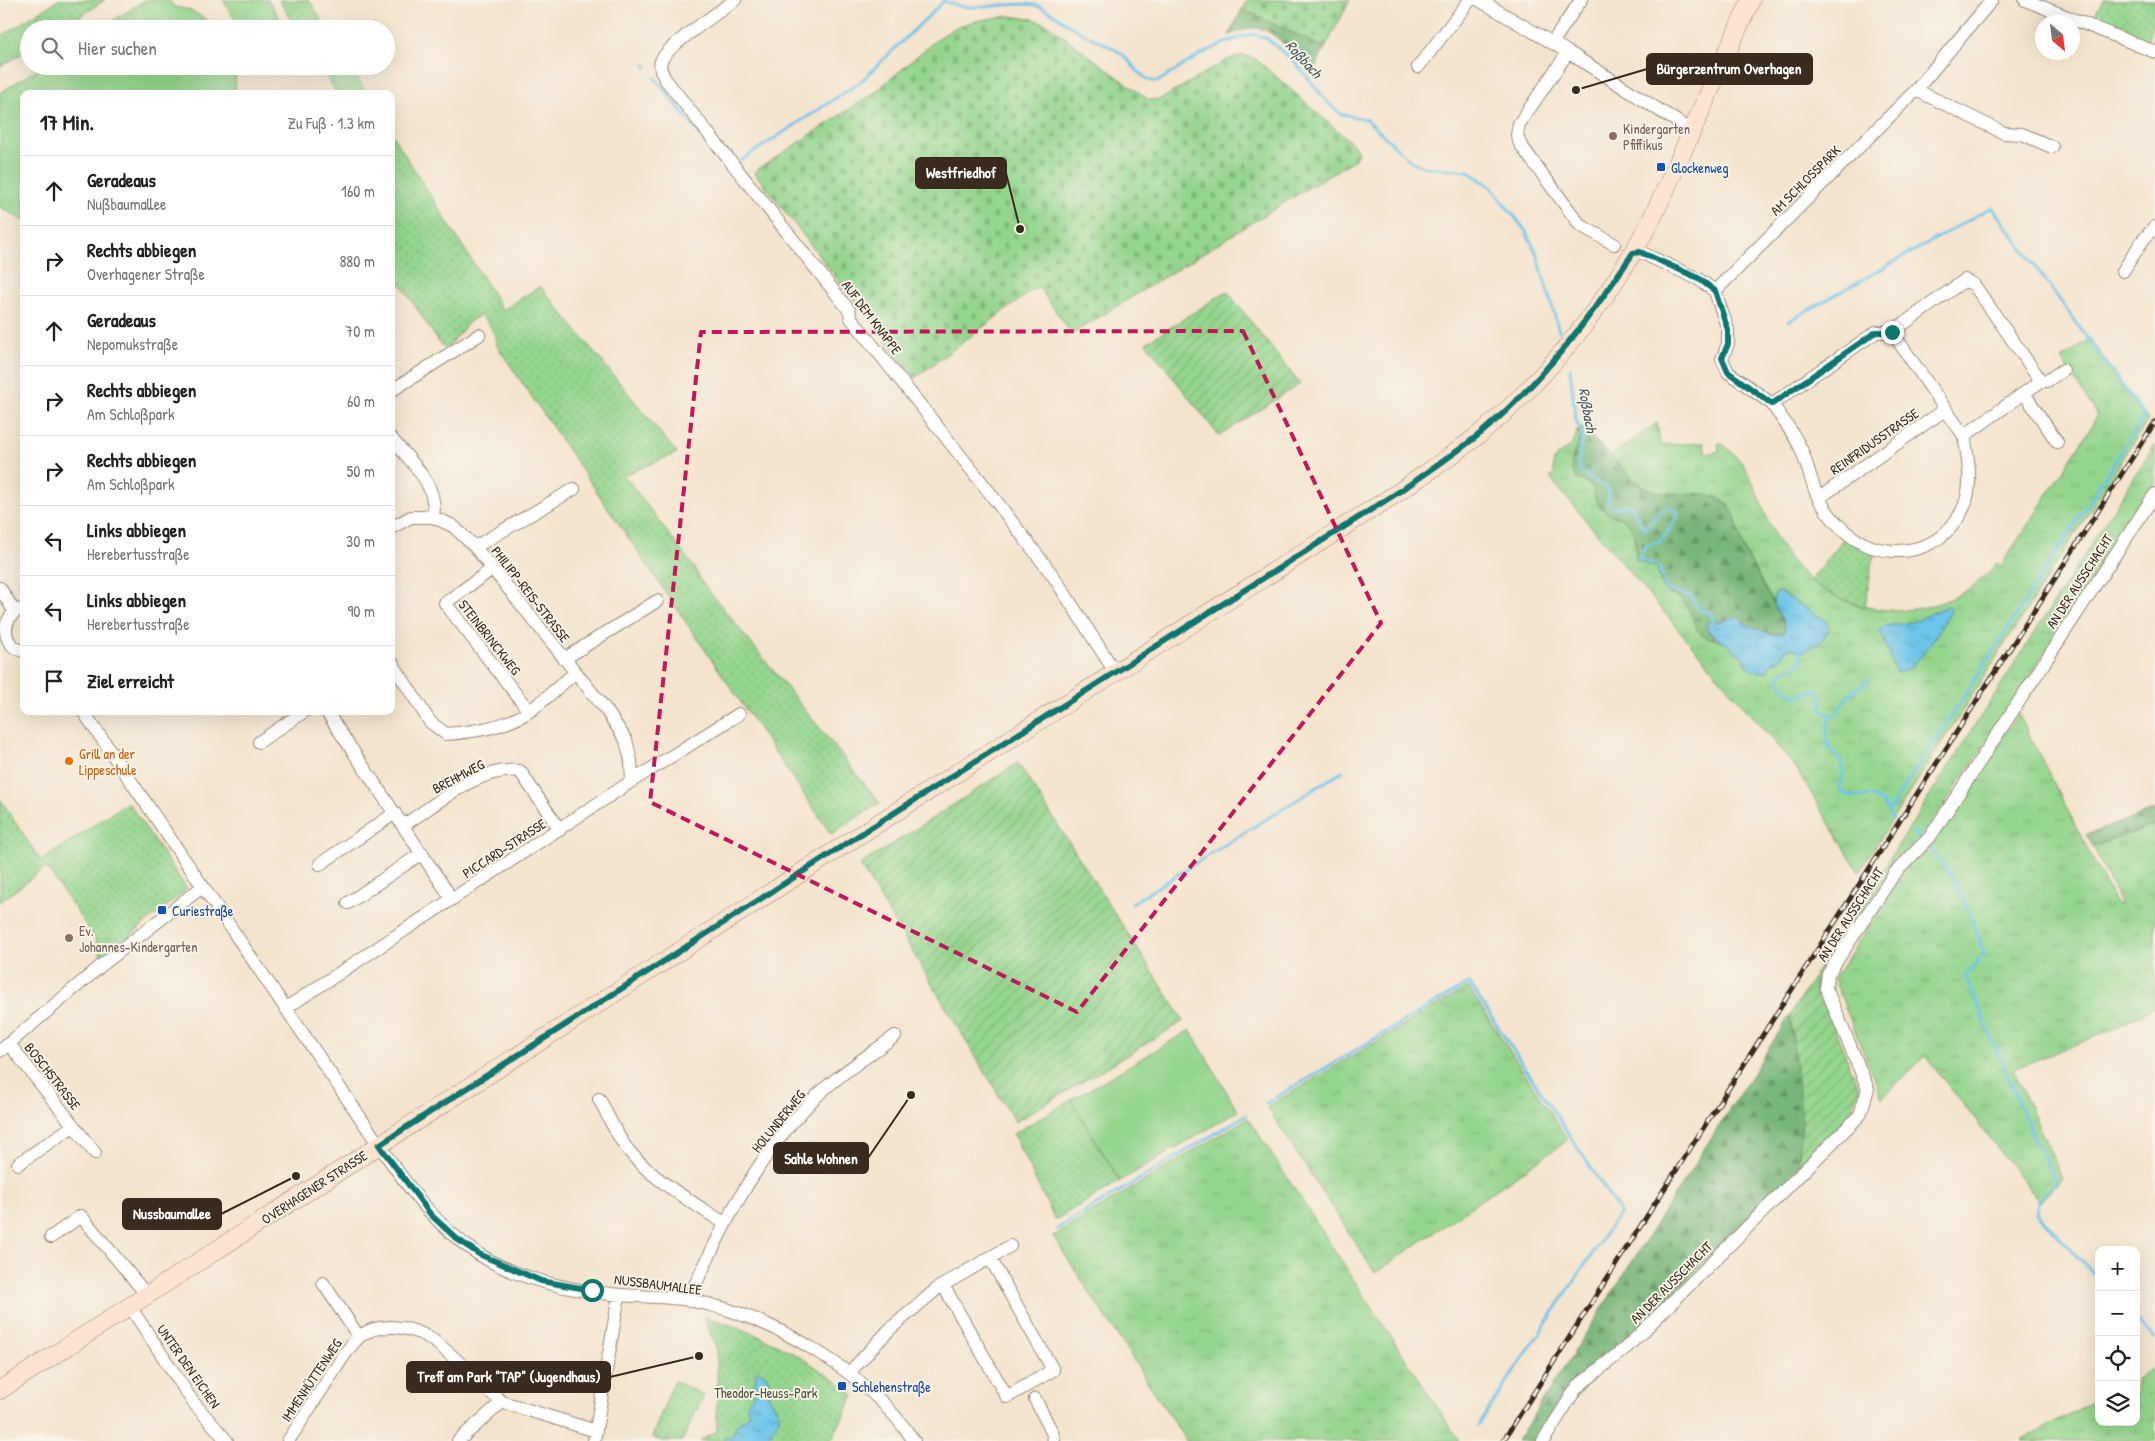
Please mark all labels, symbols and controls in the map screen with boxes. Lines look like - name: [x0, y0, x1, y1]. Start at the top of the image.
- north arrow: [2035, 15, 2080, 60]
- search box: [20, 20, 395, 75]
- icon: search: [38, 34, 66, 62]
- text: Hier suchen: [78, 35, 157, 61]
- water label: Roßbach: [1281, 35, 1328, 84]
- callout: Bürgerzentrum Overhagen: [1647, 54, 1812, 84]
- text: Bürgerzentrum Overhagen: [1656, 58, 1802, 80]
- text: 17 Min.: [40, 108, 94, 137]
- text: Zu Fuß · 1.3 km: [288, 112, 375, 134]
- place label: Kindergarten Pfiffikus: [1623, 119, 1690, 154]
- marker: Kindergarten Pfiffikus: [1607, 130, 1619, 142]
- street label: AM SCHLOSSPARK: [1766, 140, 1845, 219]
- callout: Westfriedhof: [916, 158, 1006, 188]
- place label: Glockenweg: [1671, 158, 1729, 178]
- marker: Glockenweg: [1655, 161, 1667, 173]
- text: Westfriedhof: [926, 162, 997, 183]
- text: Geradeaus: [87, 167, 156, 193]
- icon: ahead: [40, 177, 68, 205]
- text: 160 m: [341, 180, 375, 202]
- text: Nußbaumallee: [87, 193, 166, 215]
- text: Rechts abbiegen: [87, 237, 196, 263]
- icon: right: [40, 247, 68, 275]
- text: 880 m: [339, 250, 375, 272]
- text: Overhagener Straße: [87, 263, 205, 285]
- street label: AUF DEM KNAPPE: [838, 276, 906, 358]
- text: Geradeaus: [87, 307, 156, 333]
- icon: ahead: [40, 317, 68, 345]
- text: 70 m: [345, 320, 375, 342]
- route end: [1881, 321, 1904, 344]
- text: Nepomukstraße: [87, 333, 178, 355]
- text: Rechts abbiegen: [87, 377, 196, 403]
- water label: Roßbach: [1574, 386, 1603, 436]
- icon: right: [40, 387, 68, 415]
- text: 60 m: [347, 390, 375, 412]
- text: Am Schloßpark: [87, 403, 175, 425]
- street label: REINFRIDUSSTRASSE: [1826, 403, 1922, 479]
- text: Rechts abbiegen: [87, 447, 196, 473]
- icon: right: [40, 457, 68, 485]
- text: 50 m: [347, 460, 375, 482]
- text: Am Schloßpark: [87, 473, 175, 495]
- text: Links abbiegen: [87, 517, 186, 543]
- icon: left: [40, 527, 68, 555]
- text: 30 m: [346, 530, 375, 552]
- street label: AN DER AUSSCHACHT: [2041, 530, 2117, 632]
- street label: PHILIPP-REIS-STRASSE: [487, 542, 575, 646]
- text: Herebertusstraße: [87, 543, 190, 565]
- text: Links abbiegen: [87, 587, 186, 613]
- street label: STEINBRINCKWEG: [455, 595, 526, 679]
- icon: left: [40, 597, 68, 625]
- text: 90 m: [347, 600, 375, 622]
- text: Herebertusstraße: [87, 613, 190, 635]
- icon: arrive: [40, 667, 68, 695]
- text: Ziel erreicht: [87, 668, 174, 694]
- place label: Grill an der Lippeschule: [79, 744, 137, 780]
- street label: BREHMWEG: [429, 754, 487, 798]
- marker: Grill an der Lippeschule: [63, 755, 75, 767]
- street label: PICCARD-STRASSE: [459, 814, 549, 882]
- street label: AN DER AUSSCHACHT: [1812, 863, 1888, 965]
- place label: Curiestraße: [172, 901, 234, 921]
- marker: Curiestraße: [156, 904, 168, 916]
- place label: Ev. Johannes-Kindergarten: [79, 921, 198, 957]
- marker: Ev. Johannes-Kindergarten: [63, 932, 75, 944]
- street label: BOSCHSTRASSE: [21, 1038, 85, 1114]
- street label: HOLUNDERWEG: [747, 1086, 809, 1156]
- callout: Sahle Wohnen: [774, 1143, 868, 1173]
- street label: OVERHAGENER STRASSE: [257, 1146, 371, 1228]
- text: Sahle Wohnen: [784, 1148, 858, 1169]
- callout: Nussbaumallee: [123, 1199, 221, 1229]
- text: Nussbaumallee: [133, 1203, 211, 1224]
- street label: AN DER AUSSCHACHT: [1626, 1236, 1717, 1327]
- map controls: [2095, 1246, 2140, 1426]
- button: +: [2095, 1246, 2140, 1291]
- street label: NUSSBAUMALLEE: [613, 1269, 703, 1299]
- route start: [581, 1279, 604, 1302]
- button: −: [2095, 1291, 2140, 1336]
- street label: UNTER DEN EICHEN: [153, 1320, 225, 1412]
- street label: IMMENHÜTTENWEG: [276, 1335, 346, 1425]
- button: locate: [2095, 1336, 2140, 1381]
- callout: Treff am Park "TAP" (Jugendhaus): [407, 1362, 610, 1392]
- text: Treff am Park "TAP" (Jugendhaus): [416, 1366, 601, 1388]
- place label: Schlehenstraße: [852, 1377, 931, 1397]
- marker: Schlehenstraße: [836, 1380, 848, 1392]
- button: layers: [2095, 1381, 2140, 1426]
- park label: Theodor-Heuss-Park: [714, 1383, 818, 1402]

